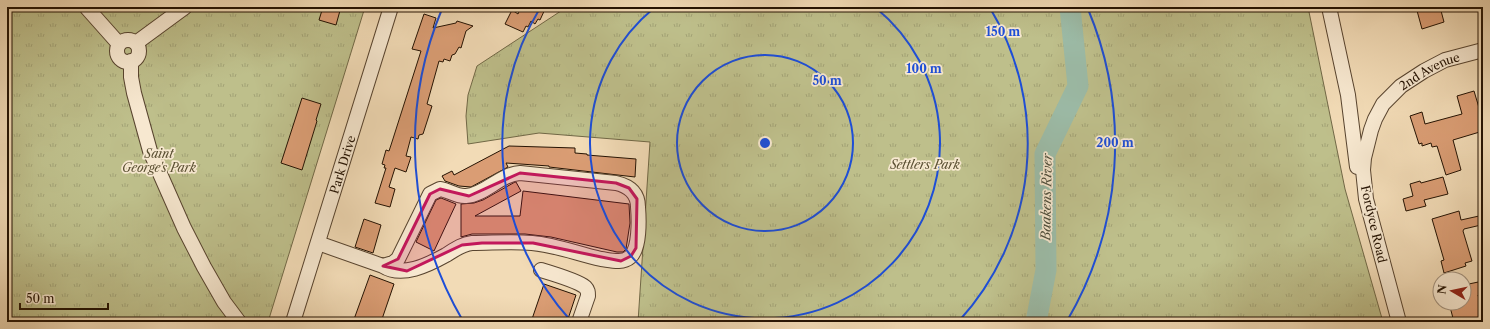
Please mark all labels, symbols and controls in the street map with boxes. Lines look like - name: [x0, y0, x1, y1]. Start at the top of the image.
- text: 150 m: [986, 24, 1020, 39]
- street label: 2nd Avenue: [1396, 49, 1462, 93]
- text: 100 m: [906, 61, 942, 76]
- text: 50 m: [812, 73, 842, 88]
- street label: Park Drive: [326, 133, 358, 195]
- text: 200 m: [1096, 135, 1134, 150]
- centre of rings: [758, 136, 772, 150]
- park label: Saint George's Park: [122, 146, 197, 175]
- water label: Baakens River: [1037, 152, 1055, 242]
- park label: Settlers Park: [889, 157, 961, 172]
- street label: Fordyce Road: [1358, 184, 1390, 265]
- north arrow: [1432, 271, 1472, 311]
- text: N: [1434, 283, 1450, 295]
- scale bar: [20, 285, 108, 311]
- text: 50 m: [26, 291, 55, 306]

